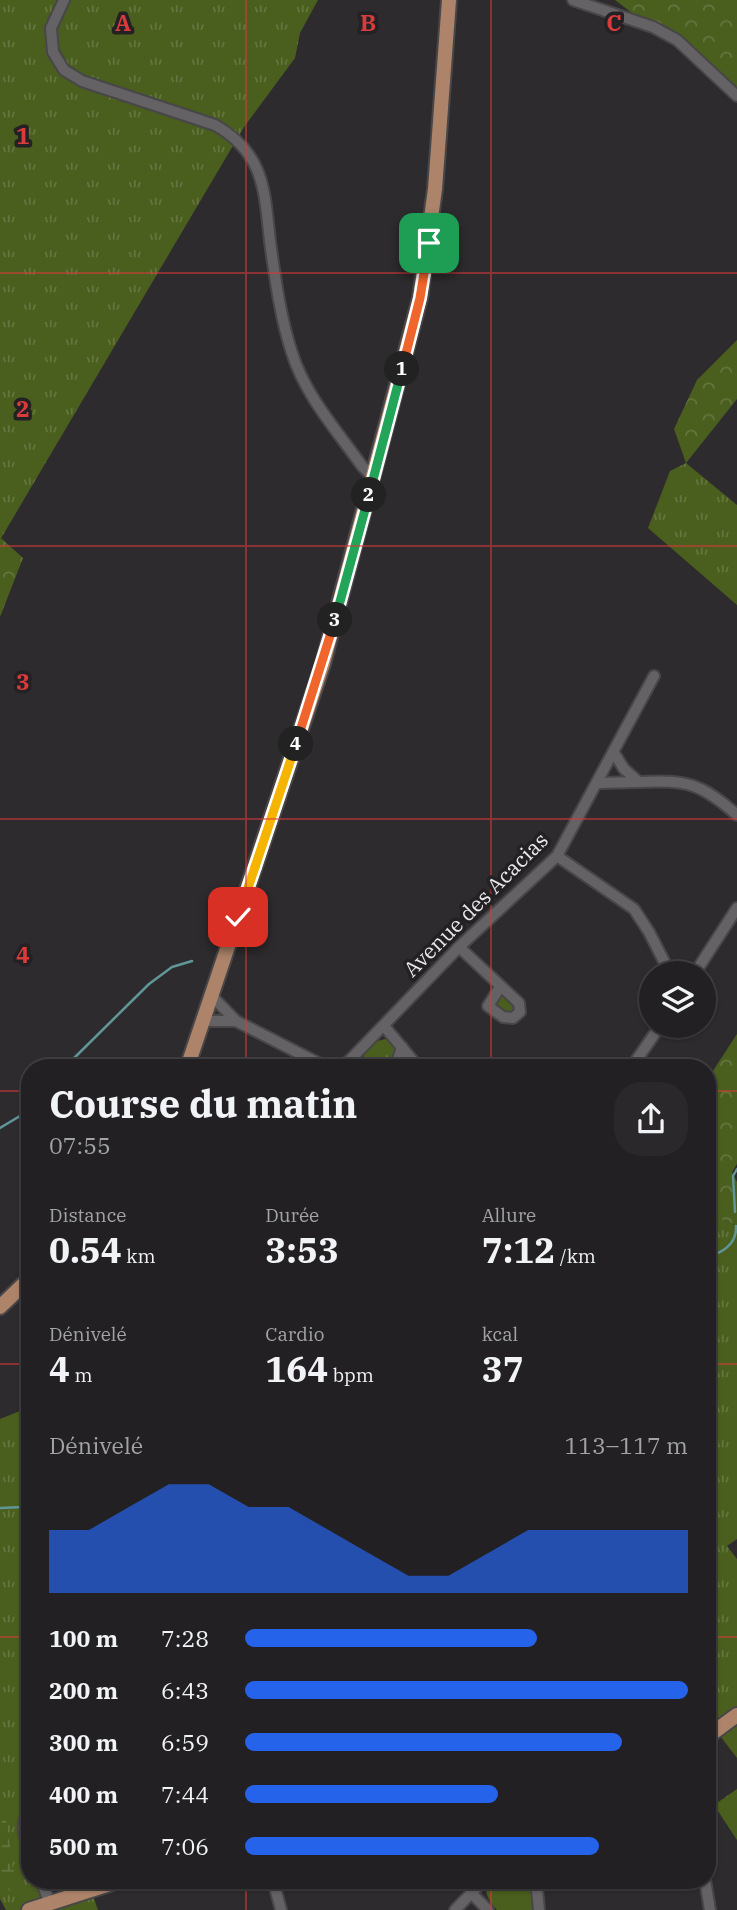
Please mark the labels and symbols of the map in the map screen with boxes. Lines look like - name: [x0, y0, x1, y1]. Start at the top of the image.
- text: A: [115, 7, 131, 37]
- text: B: [360, 7, 376, 37]
- text: C: [606, 7, 622, 37]
- text: 1: [16, 120, 30, 150]
- pin: [399, 213, 459, 273]
- pin: 1: [384, 352, 420, 386]
- text: 2: [16, 393, 30, 423]
- pin: 2: [352, 477, 386, 512]
- pin: 3: [318, 602, 352, 638]
- text: 3: [16, 666, 30, 696]
- pin: 4: [278, 726, 314, 762]
- street label: Avenue des Acacias: [397, 826, 554, 983]
- pin: [208, 887, 268, 947]
- text: 4: [16, 939, 30, 969]

